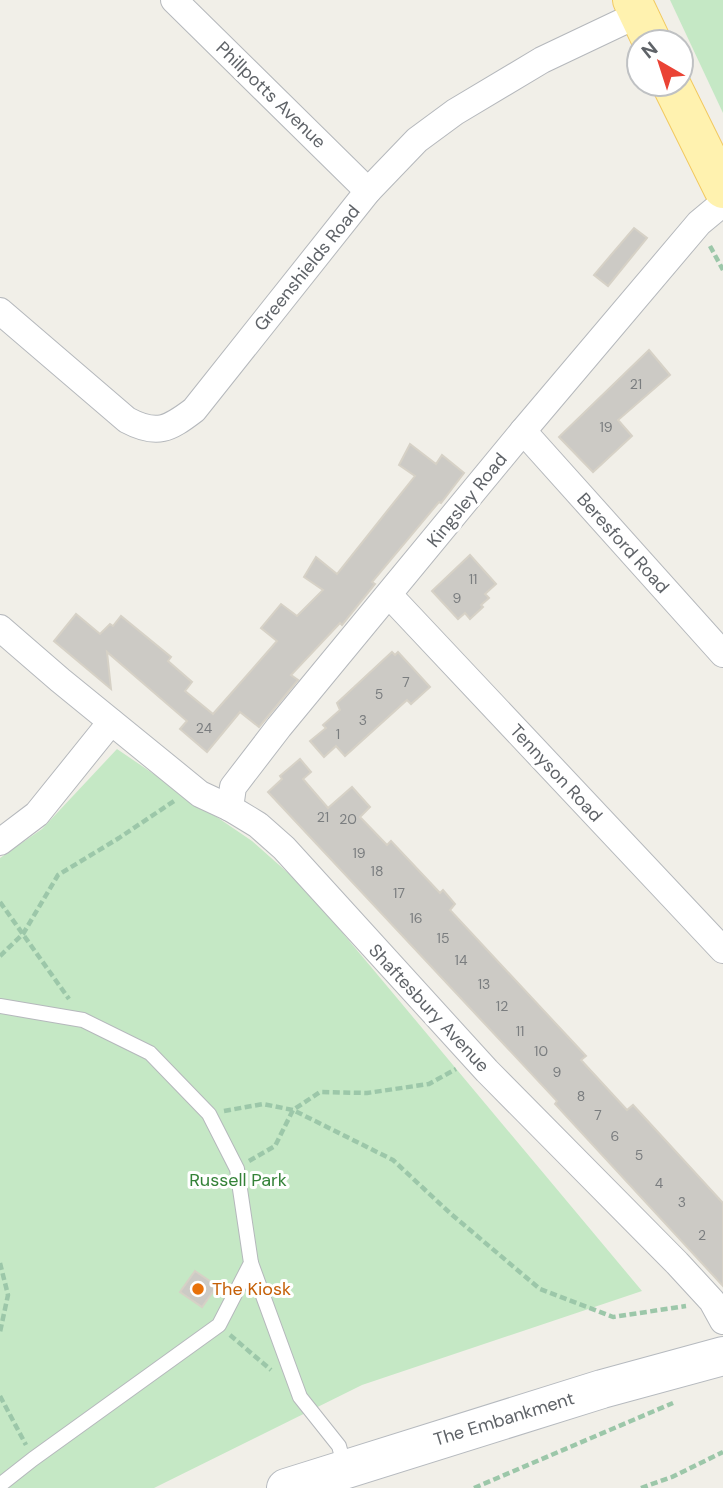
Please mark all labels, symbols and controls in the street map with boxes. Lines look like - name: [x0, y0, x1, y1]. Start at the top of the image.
- north arrow: [625, 28, 695, 98]
- street label: Phillpotts Avenue: [211, 36, 331, 154]
- text: N: [636, 36, 663, 64]
- street label: Greenshields Road: [249, 200, 365, 336]
- house number: 21: [630, 375, 642, 393]
- house number: 19: [599, 418, 613, 436]
- street label: Kingsley Road: [422, 448, 512, 552]
- street label: Beresford Road: [571, 488, 675, 598]
- house number: 11: [469, 570, 477, 588]
- house number: 9: [453, 589, 462, 607]
- house number: 7: [402, 673, 410, 691]
- house number: 5: [375, 685, 383, 703]
- house number: 3: [359, 711, 367, 729]
- house number: 24: [196, 719, 213, 737]
- street label: Tennyson Road: [504, 719, 608, 827]
- house number: 1: [336, 725, 340, 743]
- house number: 21: [317, 808, 329, 826]
- house number: 20: [339, 810, 357, 828]
- house number: 19: [352, 844, 366, 862]
- house number: 18: [371, 862, 383, 880]
- house number: 17: [393, 884, 405, 902]
- house number: 16: [409, 909, 423, 927]
- house number: 15: [437, 929, 449, 947]
- street label: Shaftesbury Avenue: [363, 939, 495, 1077]
- house number: 14: [455, 951, 468, 969]
- house number: 13: [478, 975, 490, 993]
- house number: 12: [496, 997, 508, 1015]
- house number: 11: [516, 1022, 524, 1040]
- house number: 10: [534, 1042, 548, 1060]
- house number: 9: [553, 1063, 562, 1081]
- house number: 8: [577, 1087, 585, 1105]
- house number: 7: [594, 1106, 602, 1124]
- house number: 6: [611, 1127, 619, 1145]
- house number: 5: [635, 1146, 643, 1164]
- park label: Russell Park: [189, 1168, 287, 1192]
- house number: 4: [655, 1174, 664, 1192]
- house number: 3: [678, 1193, 686, 1211]
- house number: 2: [698, 1226, 706, 1244]
- place label: The Kiosk: [212, 1277, 291, 1301]
- marker: The Kiosk: [190, 1281, 206, 1297]
- street label: The Embankment: [431, 1386, 577, 1452]

